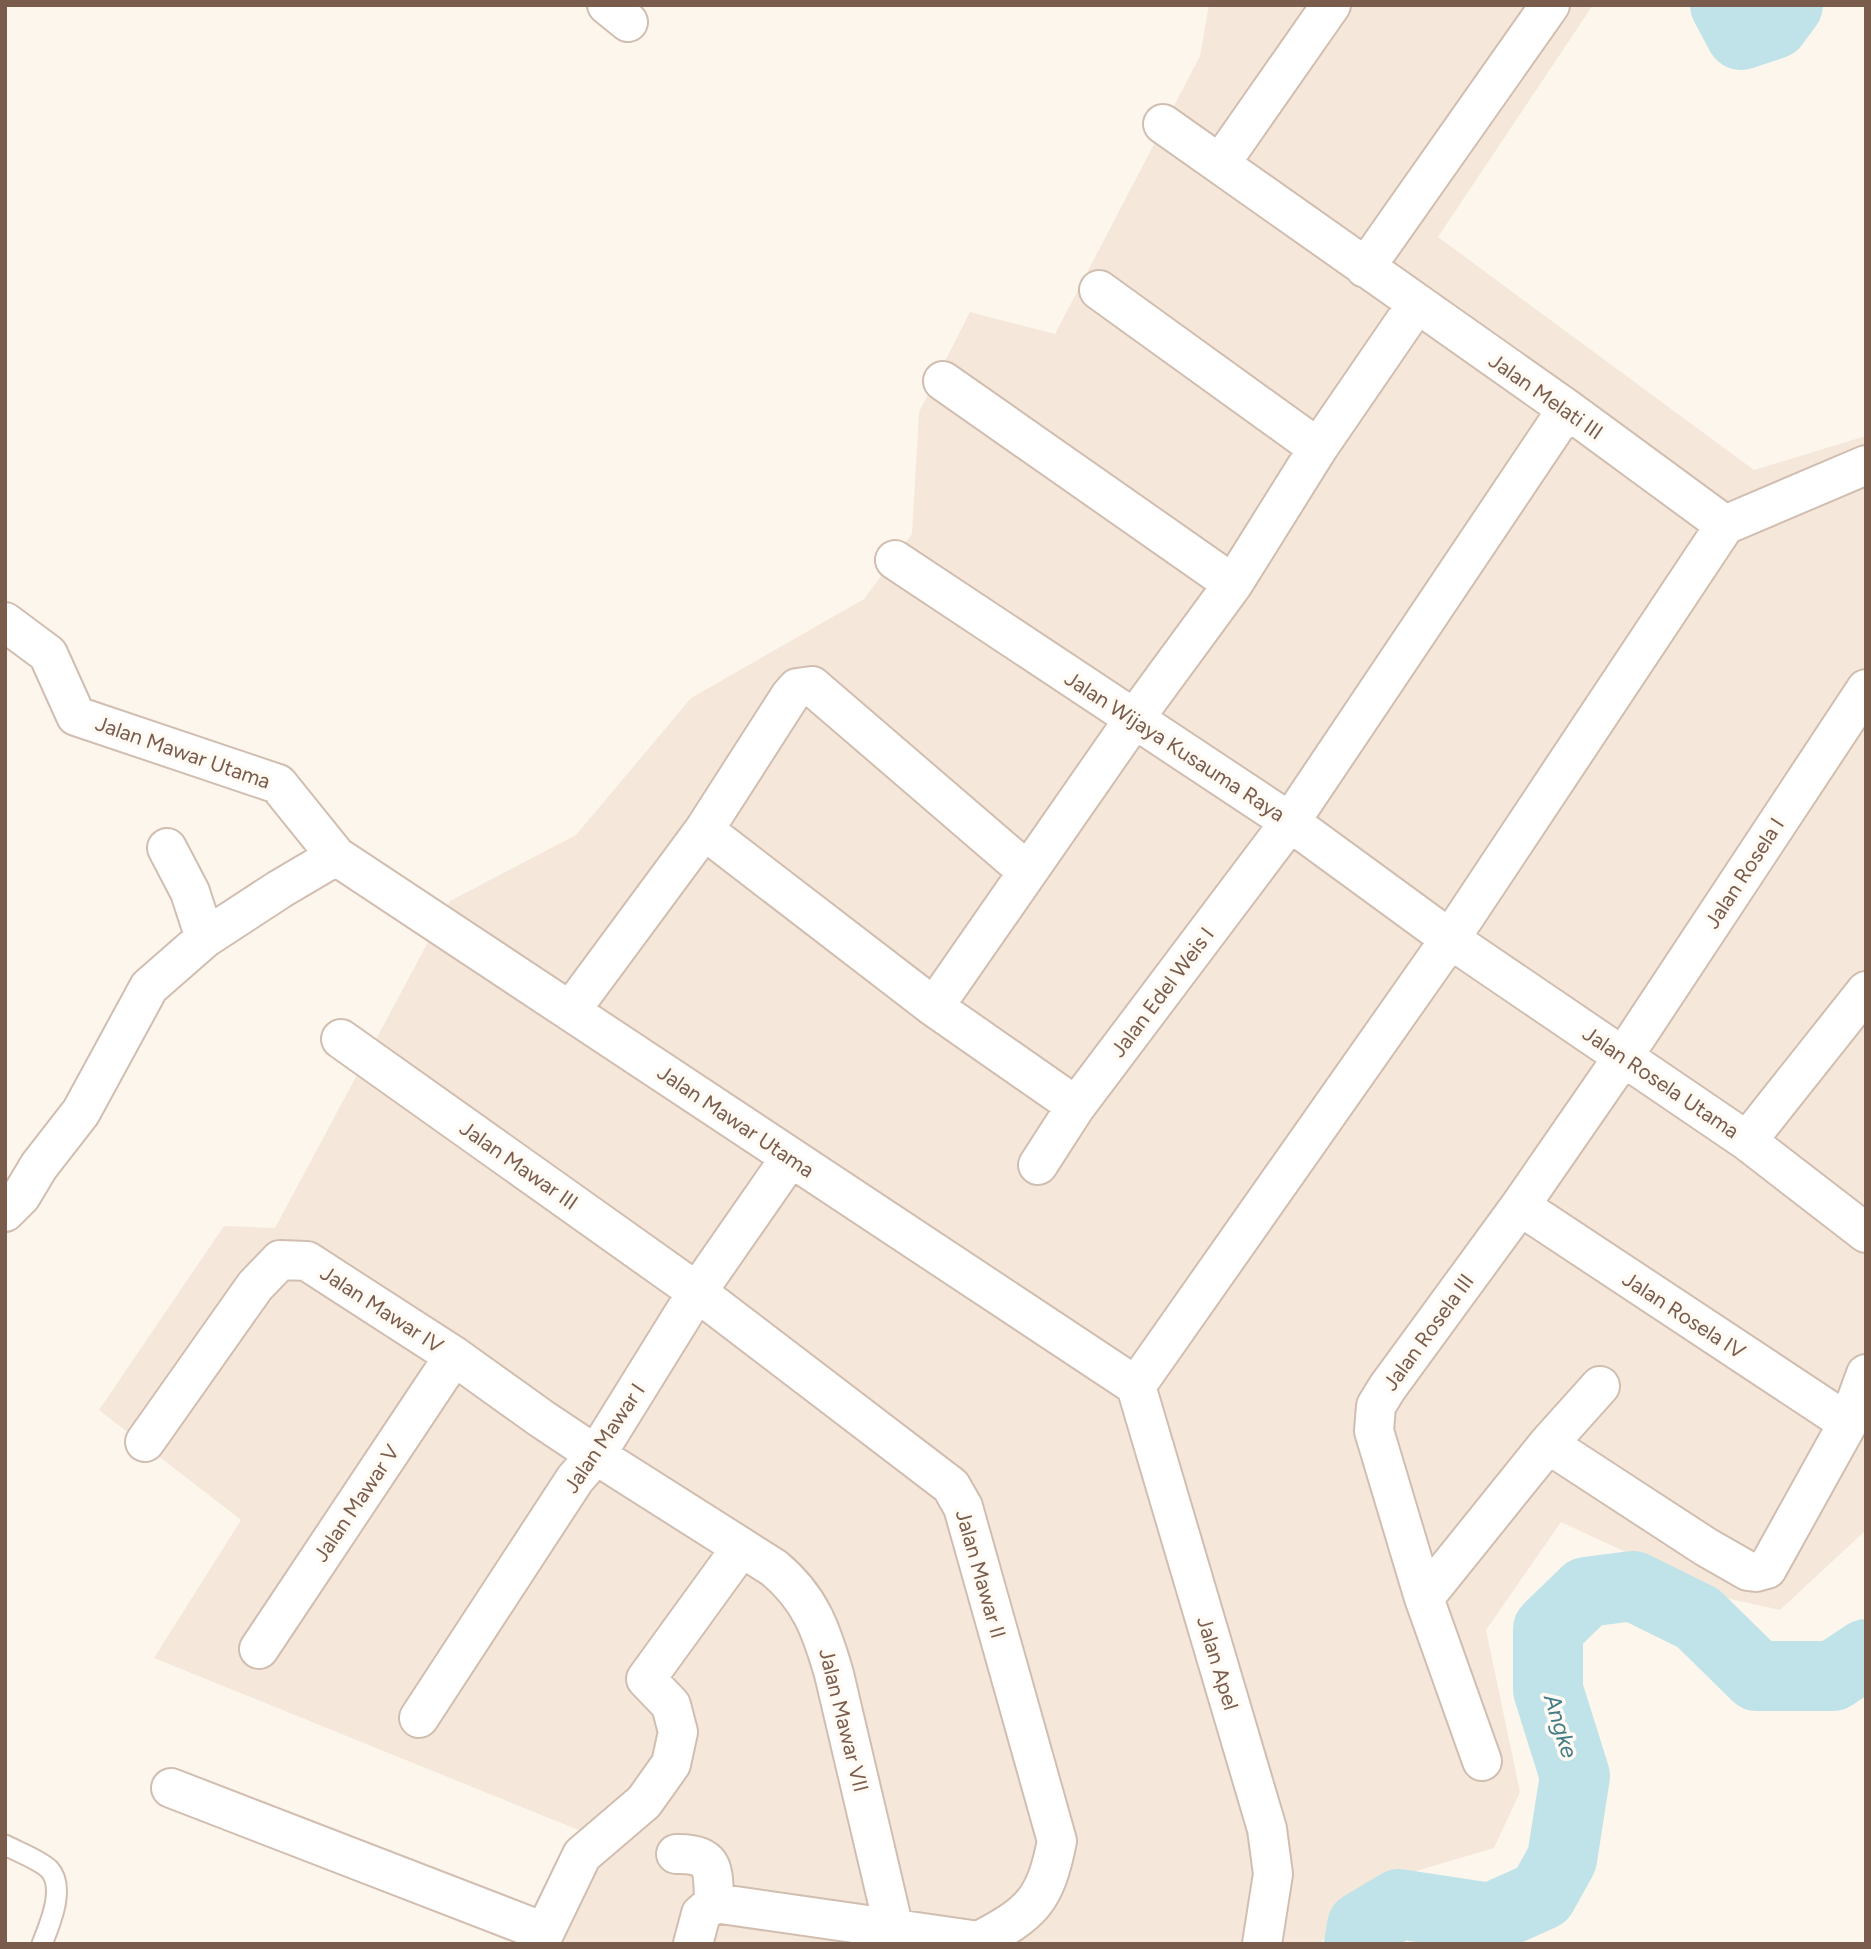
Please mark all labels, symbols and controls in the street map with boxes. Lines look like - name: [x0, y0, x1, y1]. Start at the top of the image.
- street label: Jalan Melati III: [1484, 348, 1608, 444]
- street label: Jalan Wijaya Kusauma Raya: [1060, 665, 1290, 827]
- street label: Jalan Mawar Utama: [92, 710, 274, 794]
- street label: Jalan Rosela I: [1699, 813, 1789, 933]
- street label: Jalan Edel Weis I: [1105, 922, 1219, 1062]
- street label: Jalan Rosela Utama: [1578, 1021, 1744, 1143]
- street label: Jalan Mawar Utama: [653, 1059, 819, 1183]
- street label: Jalan Mawar III: [455, 1115, 583, 1215]
- street label: Jalan Mawar IV: [316, 1260, 449, 1358]
- street label: Jalan Rosela IV: [1618, 1266, 1750, 1364]
- street label: Jalan Rosela III: [1377, 1269, 1479, 1395]
- street label: Jalan Mawar I: [558, 1378, 650, 1498]
- street label: Jalan Mawar V: [308, 1439, 405, 1566]
- street label: Jalan Mawar II: [951, 1507, 1011, 1641]
- street label: Jalan Apel: [1192, 1613, 1244, 1713]
- street label: Jalan Mawar VII: [814, 1646, 874, 1794]
- water label: Angke: [1538, 1690, 1584, 1762]

